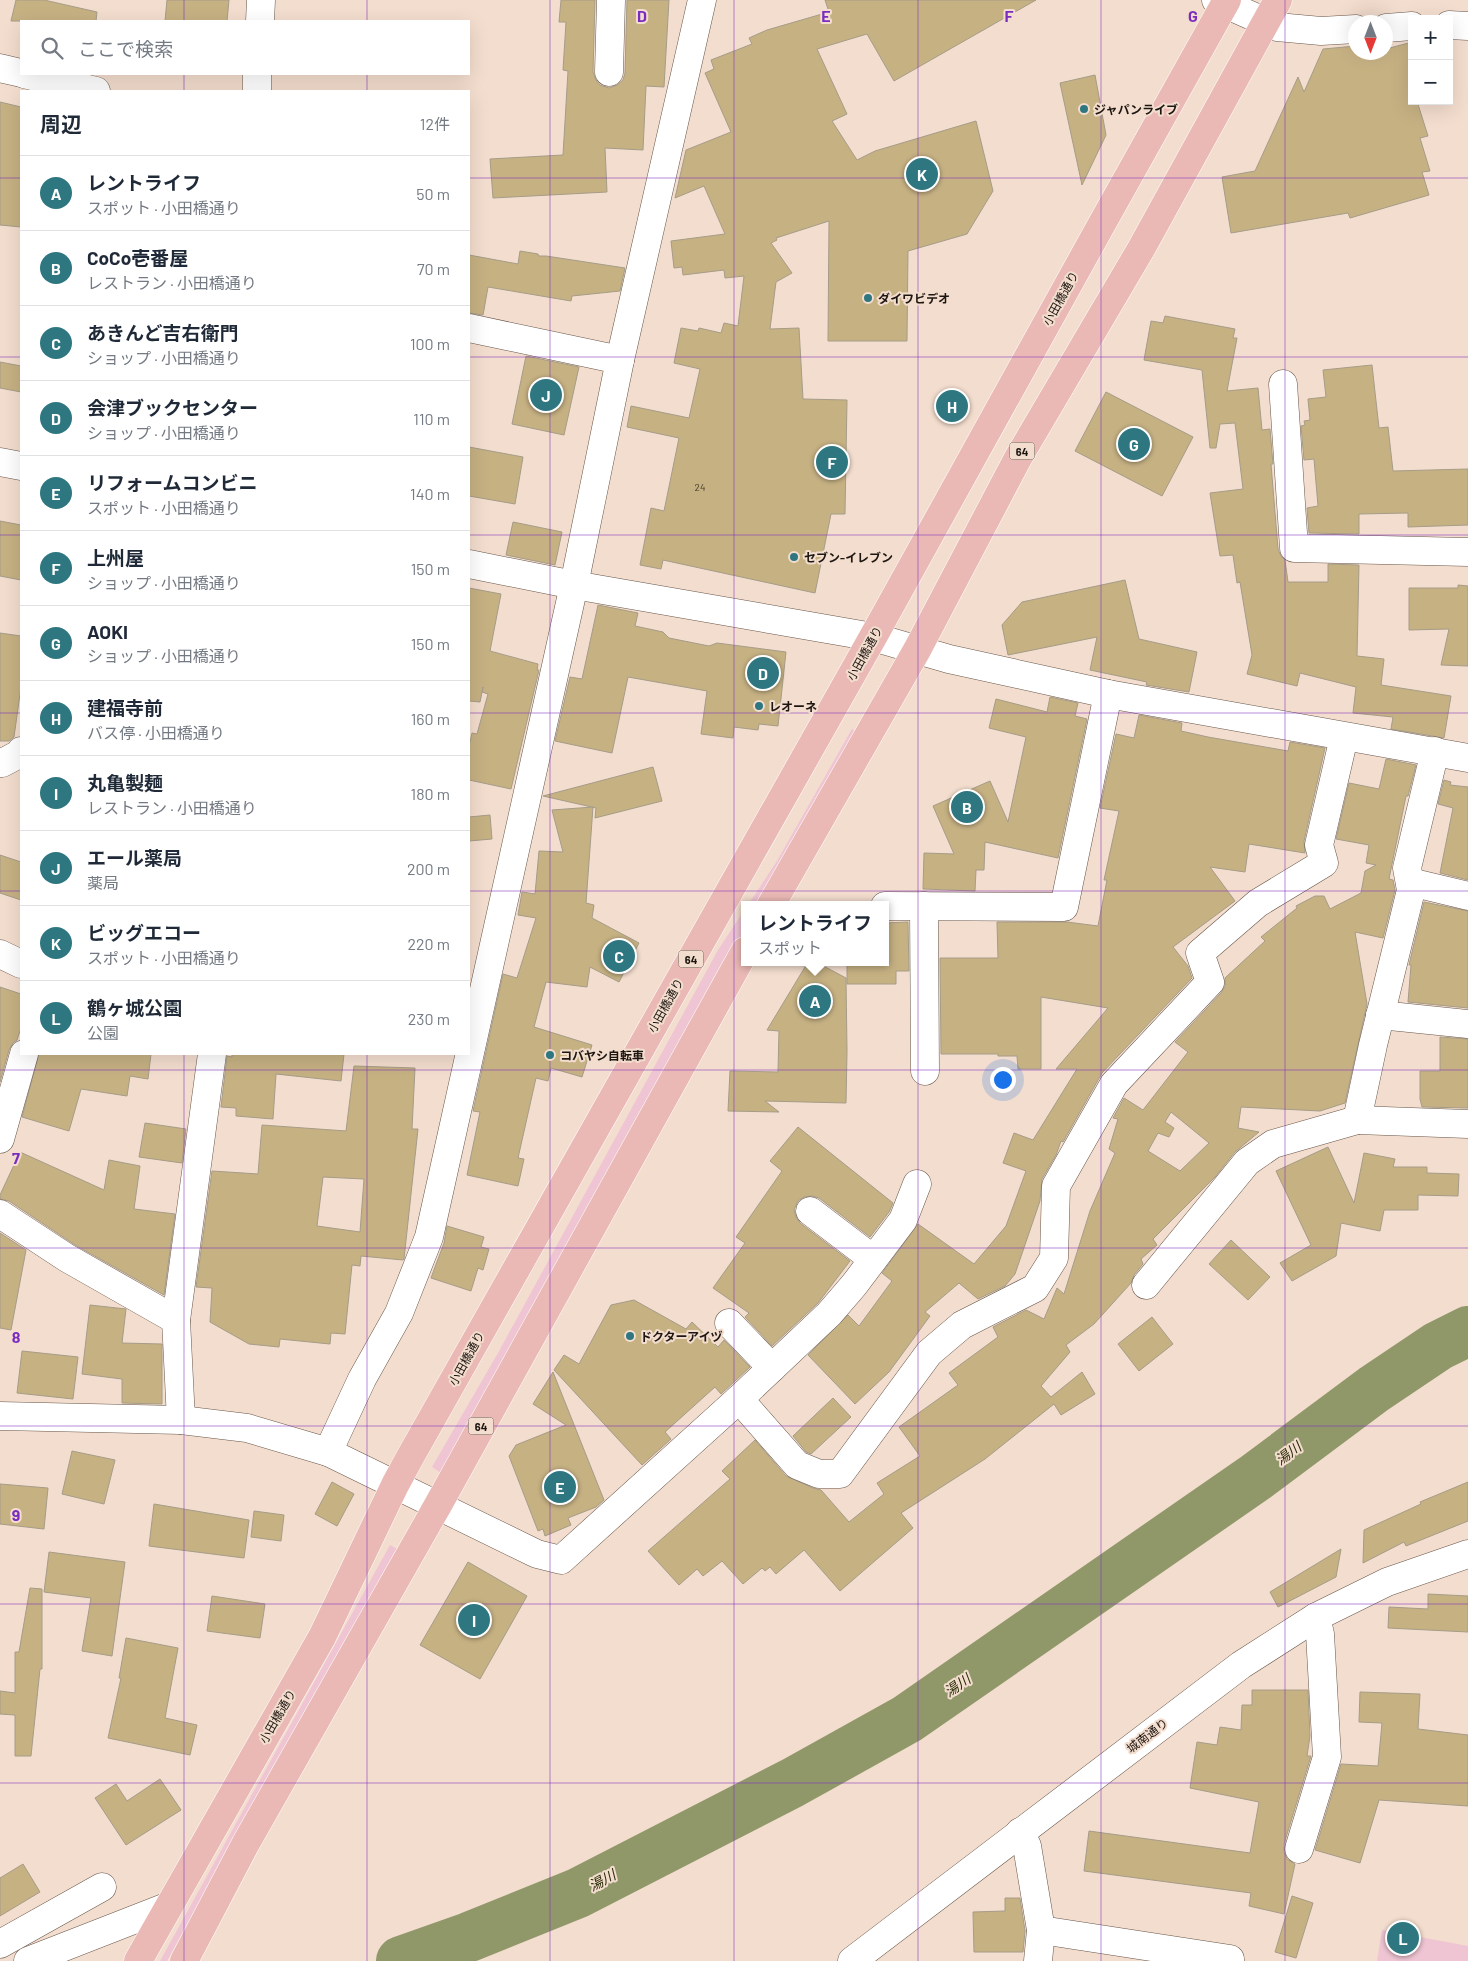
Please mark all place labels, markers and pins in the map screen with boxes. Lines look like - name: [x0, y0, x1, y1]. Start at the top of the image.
- place label: ジャパンライブ: [1094, 102, 1178, 116]
- marker: ジャパンライブ: [1078, 103, 1090, 115]
- pin: K: [906, 155, 938, 193]
- place label: ダイワビデオ: [878, 291, 950, 305]
- marker: ダイワビデオ: [862, 292, 874, 304]
- pin: J: [530, 376, 562, 414]
- pin: H: [936, 387, 968, 425]
- pin: G: [1118, 425, 1150, 463]
- pin: F: [816, 443, 848, 481]
- place label: セブン-イレブン: [804, 550, 893, 564]
- marker: セブン-イレブン: [788, 551, 800, 563]
- pin: D: [747, 654, 779, 692]
- place label: レオーネ: [769, 699, 817, 713]
- marker: レオーネ: [753, 700, 765, 712]
- pin: B: [951, 788, 983, 826]
- pin: C: [603, 937, 635, 975]
- pin: A: [799, 982, 831, 1020]
- place label: コバヤシ自転車: [560, 1048, 644, 1062]
- marker: コバヤシ自転車: [544, 1049, 556, 1061]
- place label: ドクターアイヅ: [640, 1329, 722, 1343]
- marker: ドクターアイヅ: [624, 1330, 636, 1342]
- pin: E: [544, 1468, 576, 1506]
- pin: I: [458, 1601, 490, 1639]
- pin: L: [1387, 1919, 1419, 1957]

